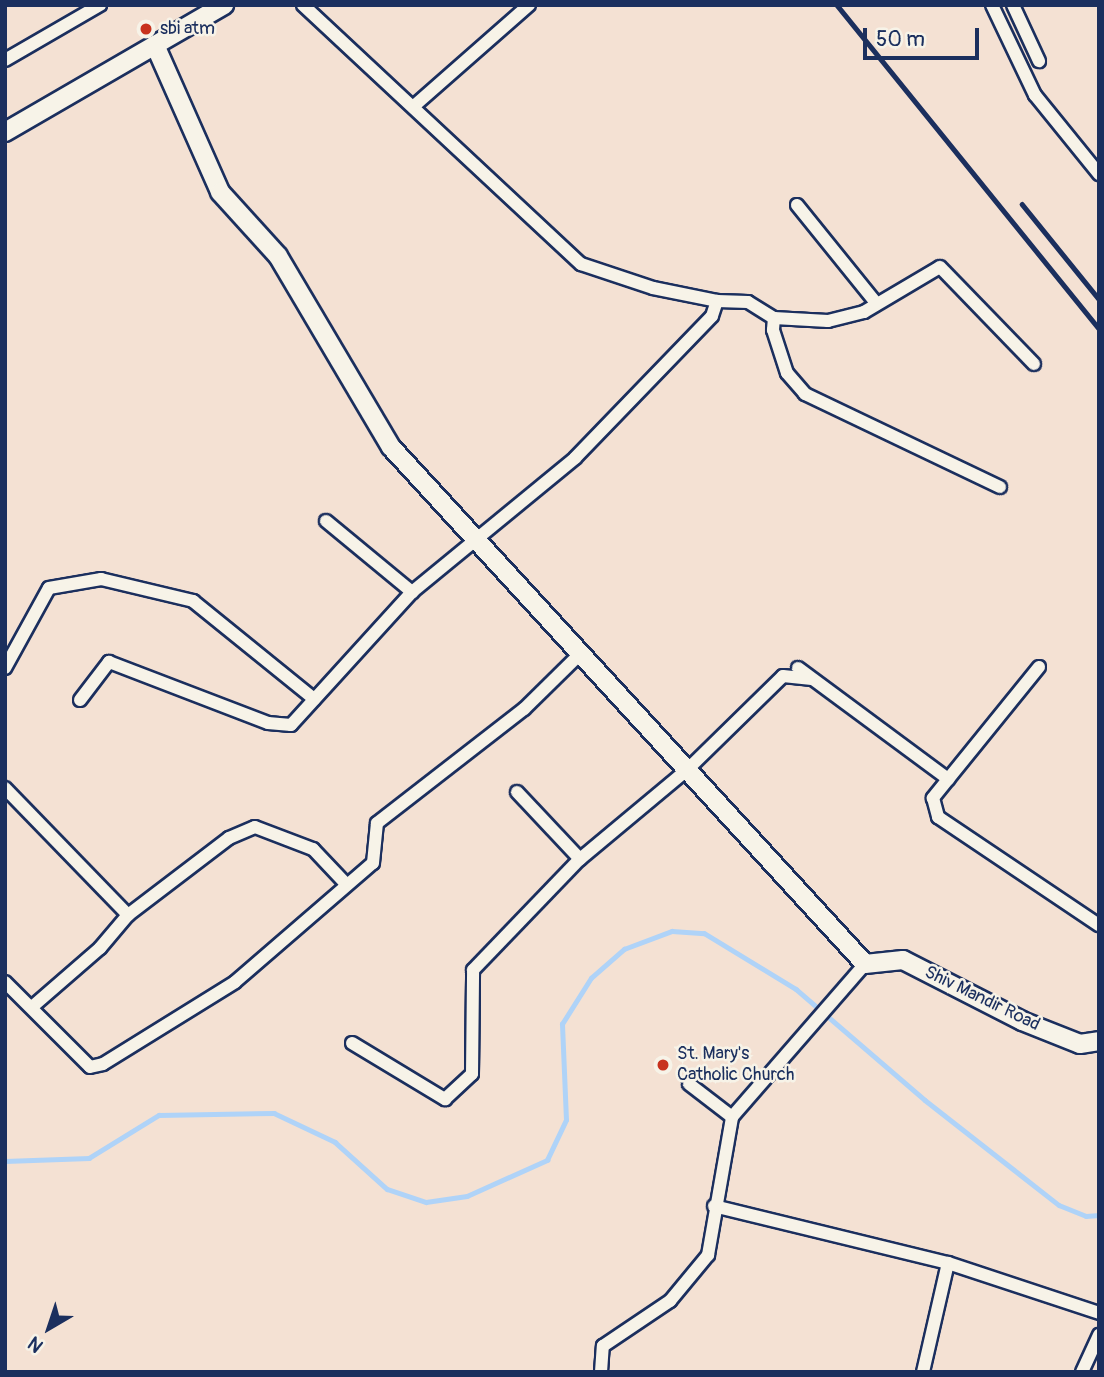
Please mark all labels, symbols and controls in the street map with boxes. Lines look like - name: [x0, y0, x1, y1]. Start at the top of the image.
- scale bar: [866, 14, 982, 58]
- place label: sbi atm: [160, 18, 215, 40]
- marker: sbi atm: [138, 21, 154, 37]
- text: 50 m: [876, 26, 925, 53]
- street label: Shiv Mandir Road: [921, 962, 1043, 1036]
- place label: St. Mary's Catholic Church: [677, 1044, 794, 1086]
- marker: St. Mary's Catholic Church: [655, 1057, 671, 1073]
- north arrow: [14, 1293, 84, 1363]
- text: N: [23, 1331, 48, 1358]

